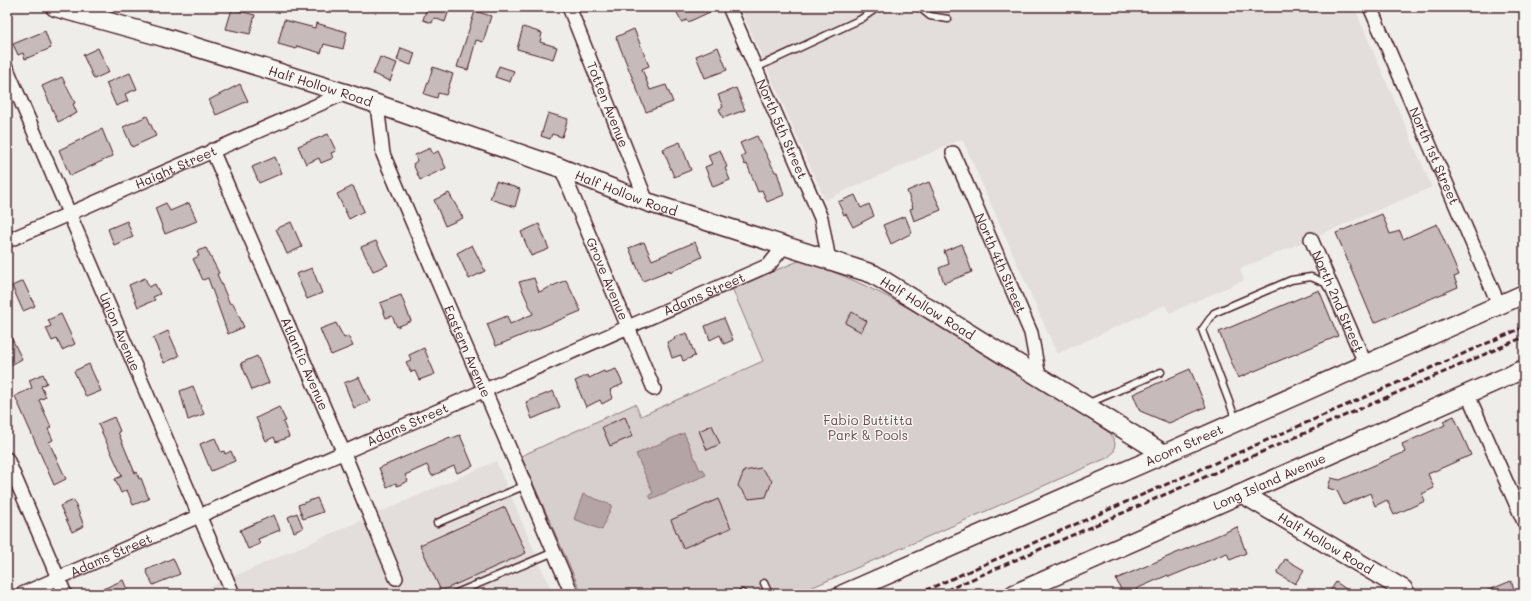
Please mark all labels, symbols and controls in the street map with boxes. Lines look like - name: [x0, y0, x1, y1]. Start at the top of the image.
- street label: Totten Avenue: [584, 59, 633, 150]
- street label: Half Hollow Road: [267, 61, 375, 110]
- street label: North 5th Street: [753, 76, 812, 182]
- street label: North 1st Street: [1406, 104, 1463, 207]
- street label: Haight Street: [132, 141, 219, 192]
- street label: Half Hollow Road: [573, 165, 680, 219]
- street label: North 4th Street: [972, 210, 1030, 316]
- street label: Grove Avenue: [583, 235, 633, 322]
- street label: North 2nd Street: [1309, 248, 1368, 355]
- street label: Adams Street: [660, 268, 747, 319]
- street label: Half Hollow Road: [878, 272, 978, 343]
- street label: Union Avenue: [96, 290, 145, 373]
- street label: Eastern Avenue: [441, 302, 495, 400]
- street label: Atlantic Avenue: [278, 314, 333, 413]
- street label: Adams Street: [364, 398, 451, 449]
- park label: Fabio Buttitta Park & Pools: [823, 411, 913, 443]
- street label: Acorn Street: [1142, 420, 1226, 469]
- street label: Long Island Avenue: [1210, 449, 1328, 513]
- street label: Half Hollow Road: [1275, 508, 1376, 577]
- street label: Adams Street: [67, 529, 154, 580]

